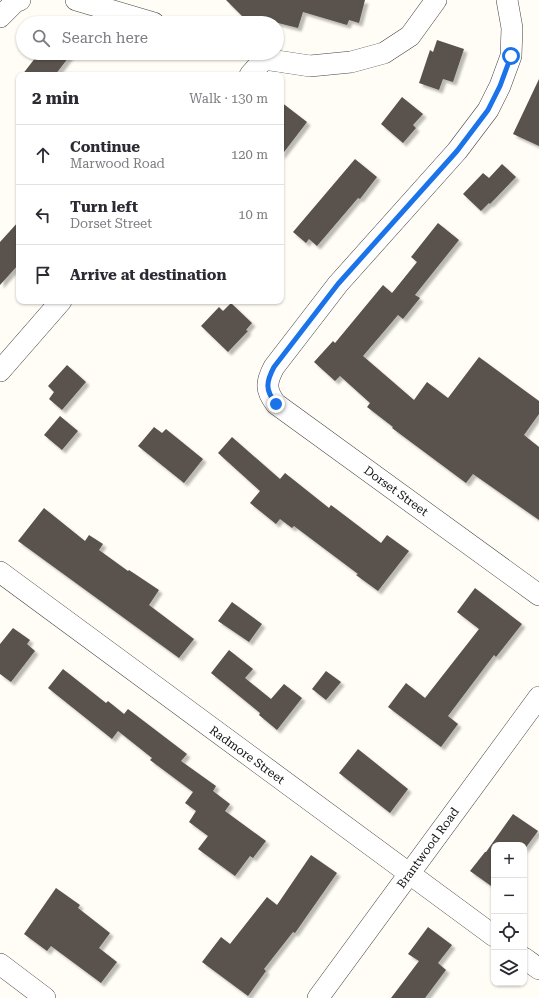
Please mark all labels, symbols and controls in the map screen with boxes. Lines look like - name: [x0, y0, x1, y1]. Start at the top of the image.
- search box: [16, 16, 284, 60]
- icon: search: [30, 27, 52, 49]
- text: Search here: [62, 29, 148, 47]
- route start: [502, 47, 520, 65]
- text: 2 min: [32, 88, 79, 108]
- text: Walk · 130 m: [189, 91, 268, 106]
- text: Continue: [70, 138, 140, 156]
- icon: ahead: [32, 144, 54, 166]
- text: 120 m: [231, 147, 268, 162]
- text: Marwood Road: [70, 156, 165, 171]
- text: Turn left: [70, 198, 138, 216]
- icon: left: [32, 204, 54, 226]
- text: 10 m: [238, 207, 268, 222]
- text: Dorset Street: [70, 216, 152, 231]
- icon: arrive: [32, 264, 54, 286]
- text: Arrive at destination: [70, 266, 226, 284]
- route end: [267, 395, 285, 413]
- street label: Dorset Street: [361, 463, 431, 519]
- street label: Radmore Street: [207, 723, 288, 787]
- street label: Brantwood Road: [394, 805, 462, 891]
- map controls: [491, 842, 527, 986]
- button: +: [491, 842, 527, 878]
- button: −: [491, 878, 527, 914]
- button: locate: [491, 914, 527, 950]
- button: layers: [491, 950, 527, 986]

